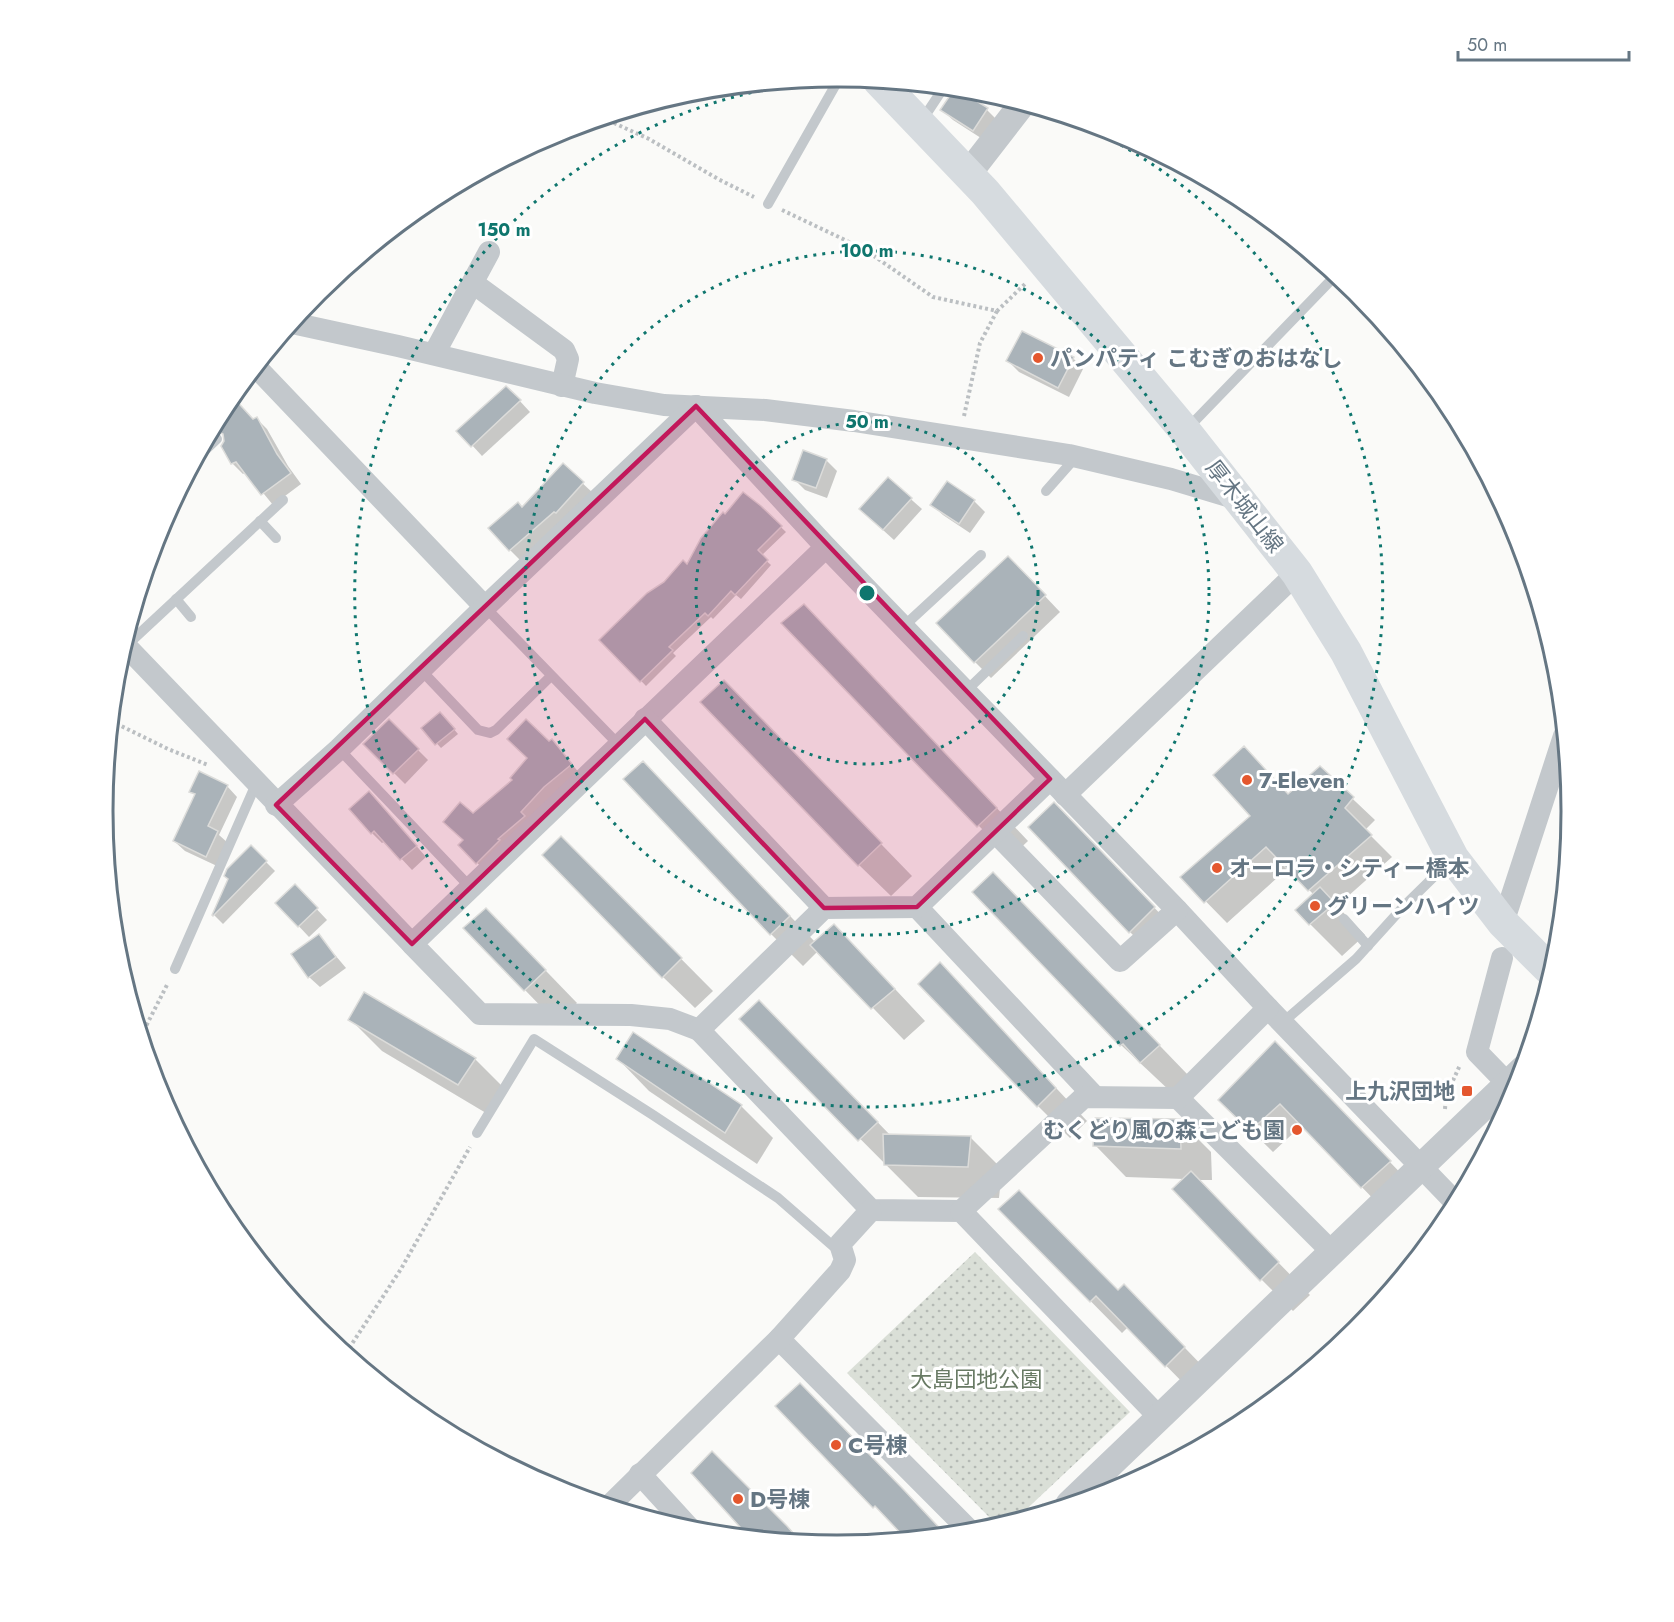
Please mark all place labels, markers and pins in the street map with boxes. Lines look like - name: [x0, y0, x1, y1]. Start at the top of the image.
- place label: パンパティ こむぎのおはなし: [1050, 342, 1342, 374]
- marker: パンパティ こむぎのおはなし: [1031, 351, 1045, 365]
- centre of rings: [857, 583, 877, 603]
- place label: 7-Eleven: [1259, 764, 1345, 796]
- marker: 7-Eleven: [1240, 773, 1254, 787]
- place label: オーロラ・シティー橋本: [1229, 852, 1470, 884]
- marker: オーロラ・シティー橋本: [1210, 861, 1224, 875]
- place label: グリーンハイツ: [1327, 890, 1479, 922]
- marker: グリーンハイツ: [1308, 899, 1322, 913]
- place label: 上九沢団地: [1345, 1075, 1455, 1107]
- marker: 上九沢団地: [1460, 1084, 1474, 1098]
- place label: むくどり風の森こども園: [1043, 1114, 1285, 1146]
- marker: むくどり風の森こども園: [1290, 1123, 1304, 1137]
- place label: C号棟: [848, 1429, 907, 1461]
- marker: C号棟: [829, 1438, 843, 1452]
- place label: D号棟: [750, 1483, 810, 1515]
- marker: D号棟: [731, 1492, 745, 1506]

